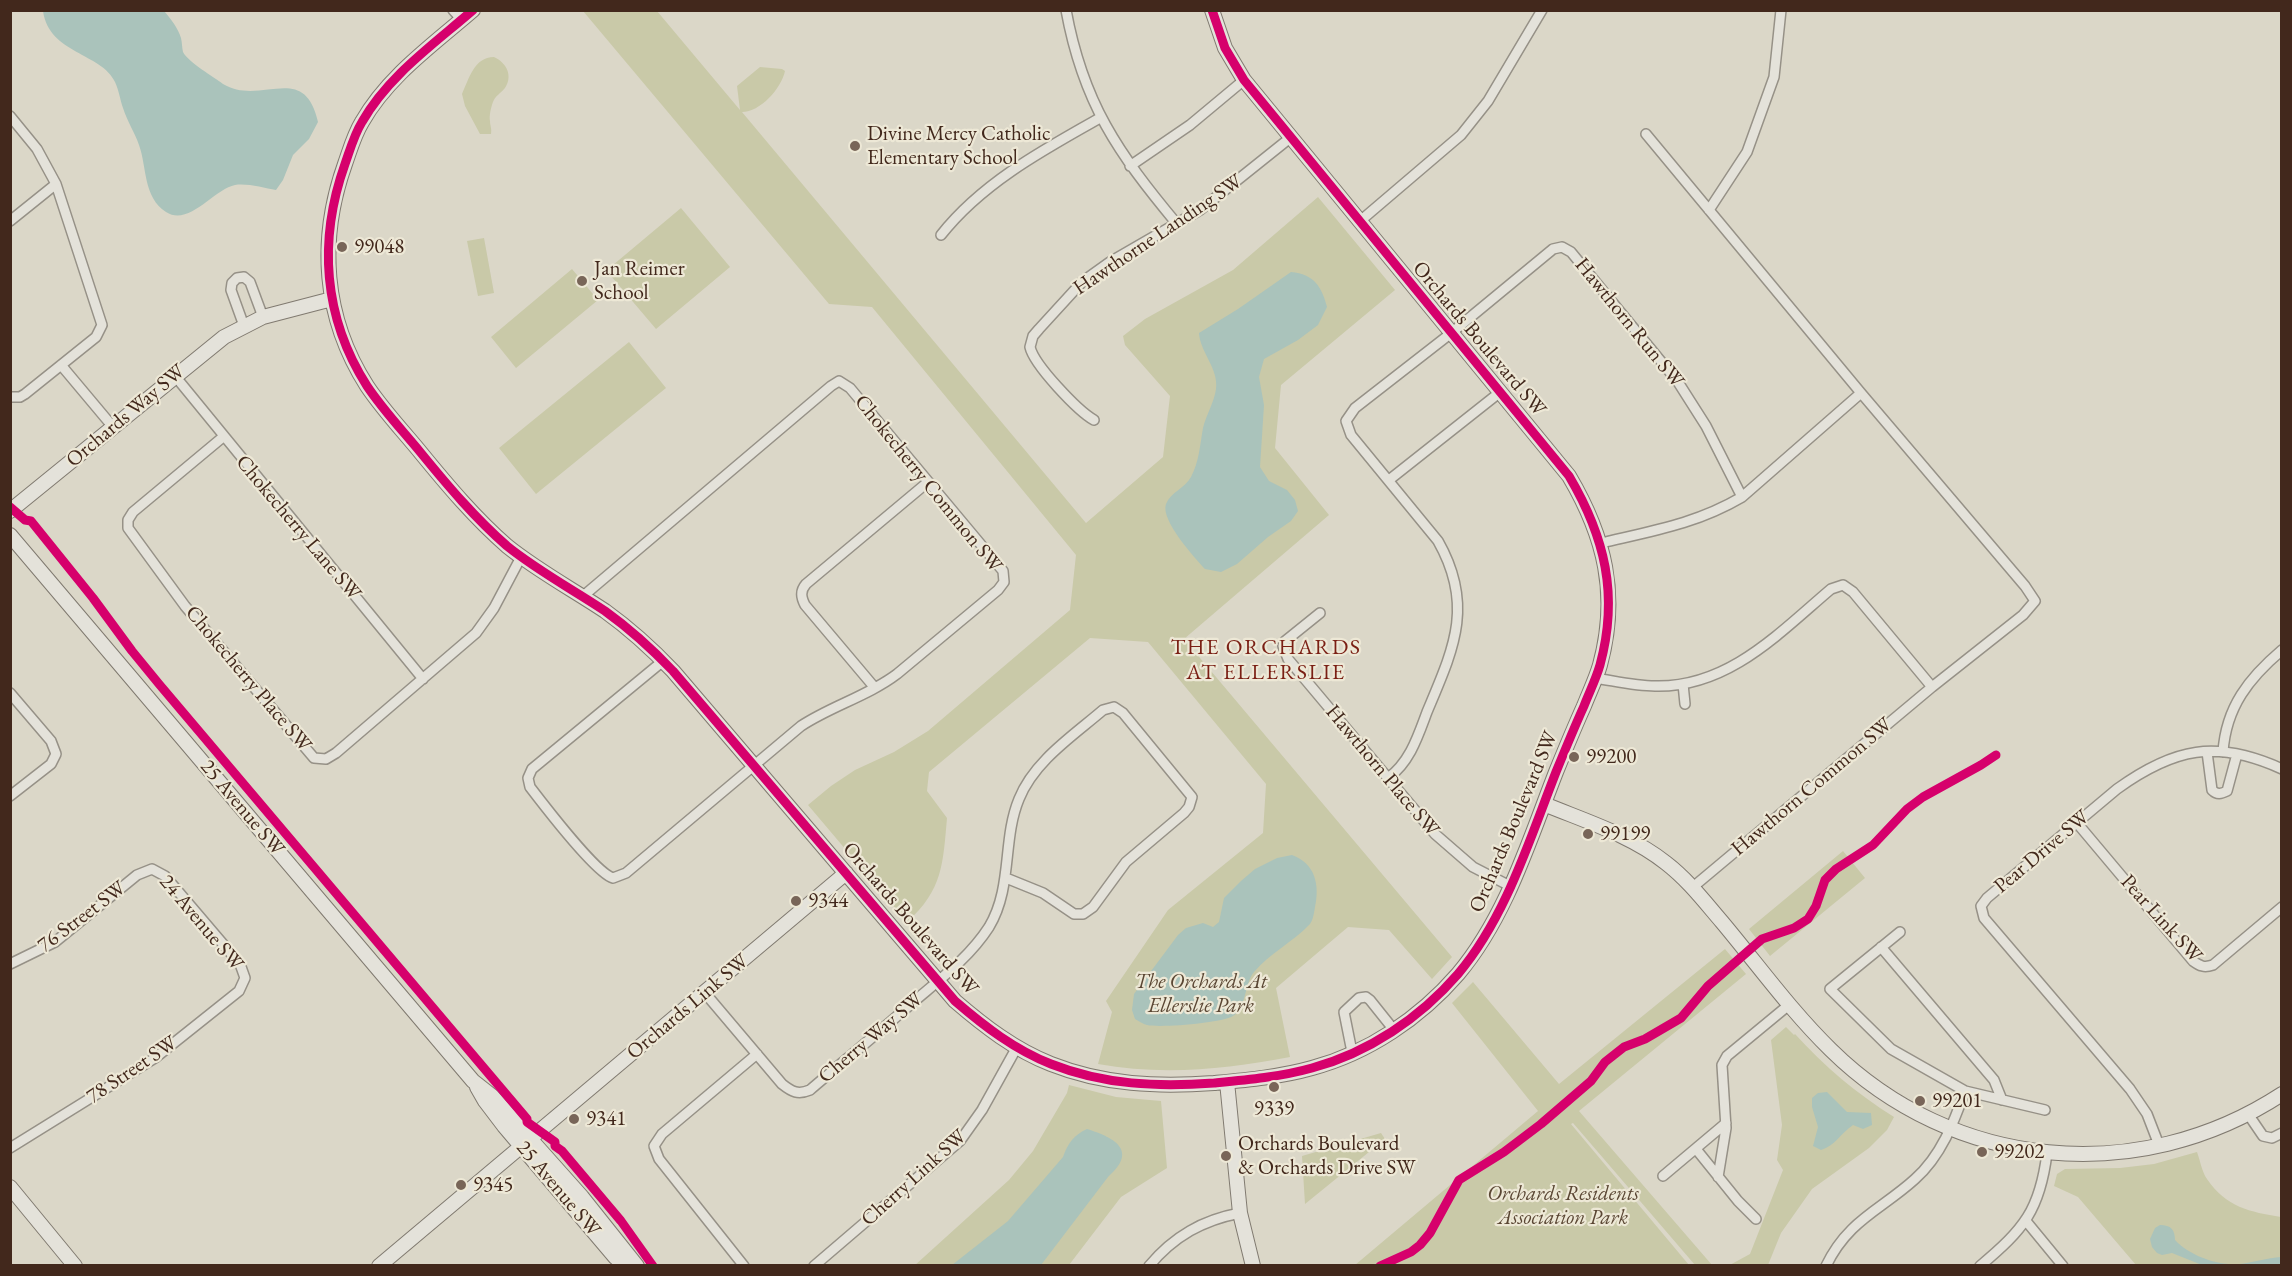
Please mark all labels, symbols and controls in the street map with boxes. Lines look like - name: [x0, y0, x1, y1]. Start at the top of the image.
- place label: Divine Mercy Catholic Elementary School: [867, 121, 1051, 171]
- marker: Divine Mercy Catholic Elementary School: [848, 139, 862, 153]
- street label: Hawthorne Landing SW: [1069, 169, 1247, 301]
- place label: 99048: [354, 234, 404, 260]
- marker: 99048: [335, 240, 349, 254]
- street label: Hawthorn Run SW: [1569, 253, 1689, 393]
- place label: Jan Reimer School: [594, 256, 685, 306]
- street label: Orchards Boulevard SW: [1407, 256, 1551, 422]
- marker: Jan Reimer School: [575, 274, 589, 288]
- street label: Orchards Way SW: [62, 359, 190, 473]
- street label: Chokecherry Common SW: [849, 390, 1007, 578]
- street label: Chokecherry Lane SW: [230, 450, 366, 606]
- street label: Chokecherry Place SW: [179, 601, 317, 757]
- district label: THE ORCHARDS AT ELLERSLIE: [1170, 635, 1362, 686]
- street label: Hawthorn Place SW: [1320, 700, 1444, 842]
- street label: Hawthorn Common SW: [1726, 712, 1898, 862]
- street label: Orchards Boulevard SW: [1464, 728, 1564, 916]
- place label: 99200: [1586, 744, 1636, 770]
- marker: 99200: [1567, 750, 1581, 764]
- street label: 25 Avenue SW: [194, 755, 290, 861]
- street label: Pear Drive SW: [1989, 805, 2095, 899]
- place label: 99199: [1600, 821, 1650, 847]
- marker: 99199: [1581, 827, 1595, 841]
- street label: Orchards Boulevard SW: [837, 837, 983, 1001]
- street label: 24 Avenue SW: [153, 870, 249, 976]
- street label: Pear Link SW: [2115, 870, 2207, 968]
- street label: 76 Street SW: [33, 876, 131, 958]
- place label: 9344: [808, 888, 848, 914]
- marker: 9344: [789, 894, 803, 908]
- street label: Orchards Link SW: [622, 949, 754, 1065]
- park label: The Orchards At Ellerslie Park: [1135, 969, 1267, 1019]
- street label: Cherry Way SW: [813, 987, 929, 1089]
- street label: 78 Street SW: [82, 1031, 182, 1109]
- marker: 9339: [1267, 1080, 1281, 1094]
- place label: 99201: [1932, 1088, 1982, 1114]
- marker: 99201: [1913, 1094, 1927, 1108]
- place label: 9339: [1254, 1096, 1294, 1122]
- place label: 9341: [586, 1106, 626, 1132]
- marker: 9341: [567, 1112, 581, 1126]
- street label: Cherry Link SW: [856, 1124, 972, 1232]
- place label: Orchards Boulevard & Orchards Drive SW: [1238, 1131, 1416, 1181]
- street label: 25 Avenue SW: [510, 1136, 606, 1242]
- place label: 99202: [1994, 1139, 2044, 1165]
- marker: 99202: [1975, 1145, 1989, 1159]
- marker: Orchards Boulevard & Orchards Drive SW: [1219, 1149, 1233, 1163]
- place label: 9345: [473, 1172, 513, 1198]
- marker: 9345: [454, 1178, 468, 1192]
- park label: Orchards Residents Association Park: [1487, 1181, 1639, 1231]

